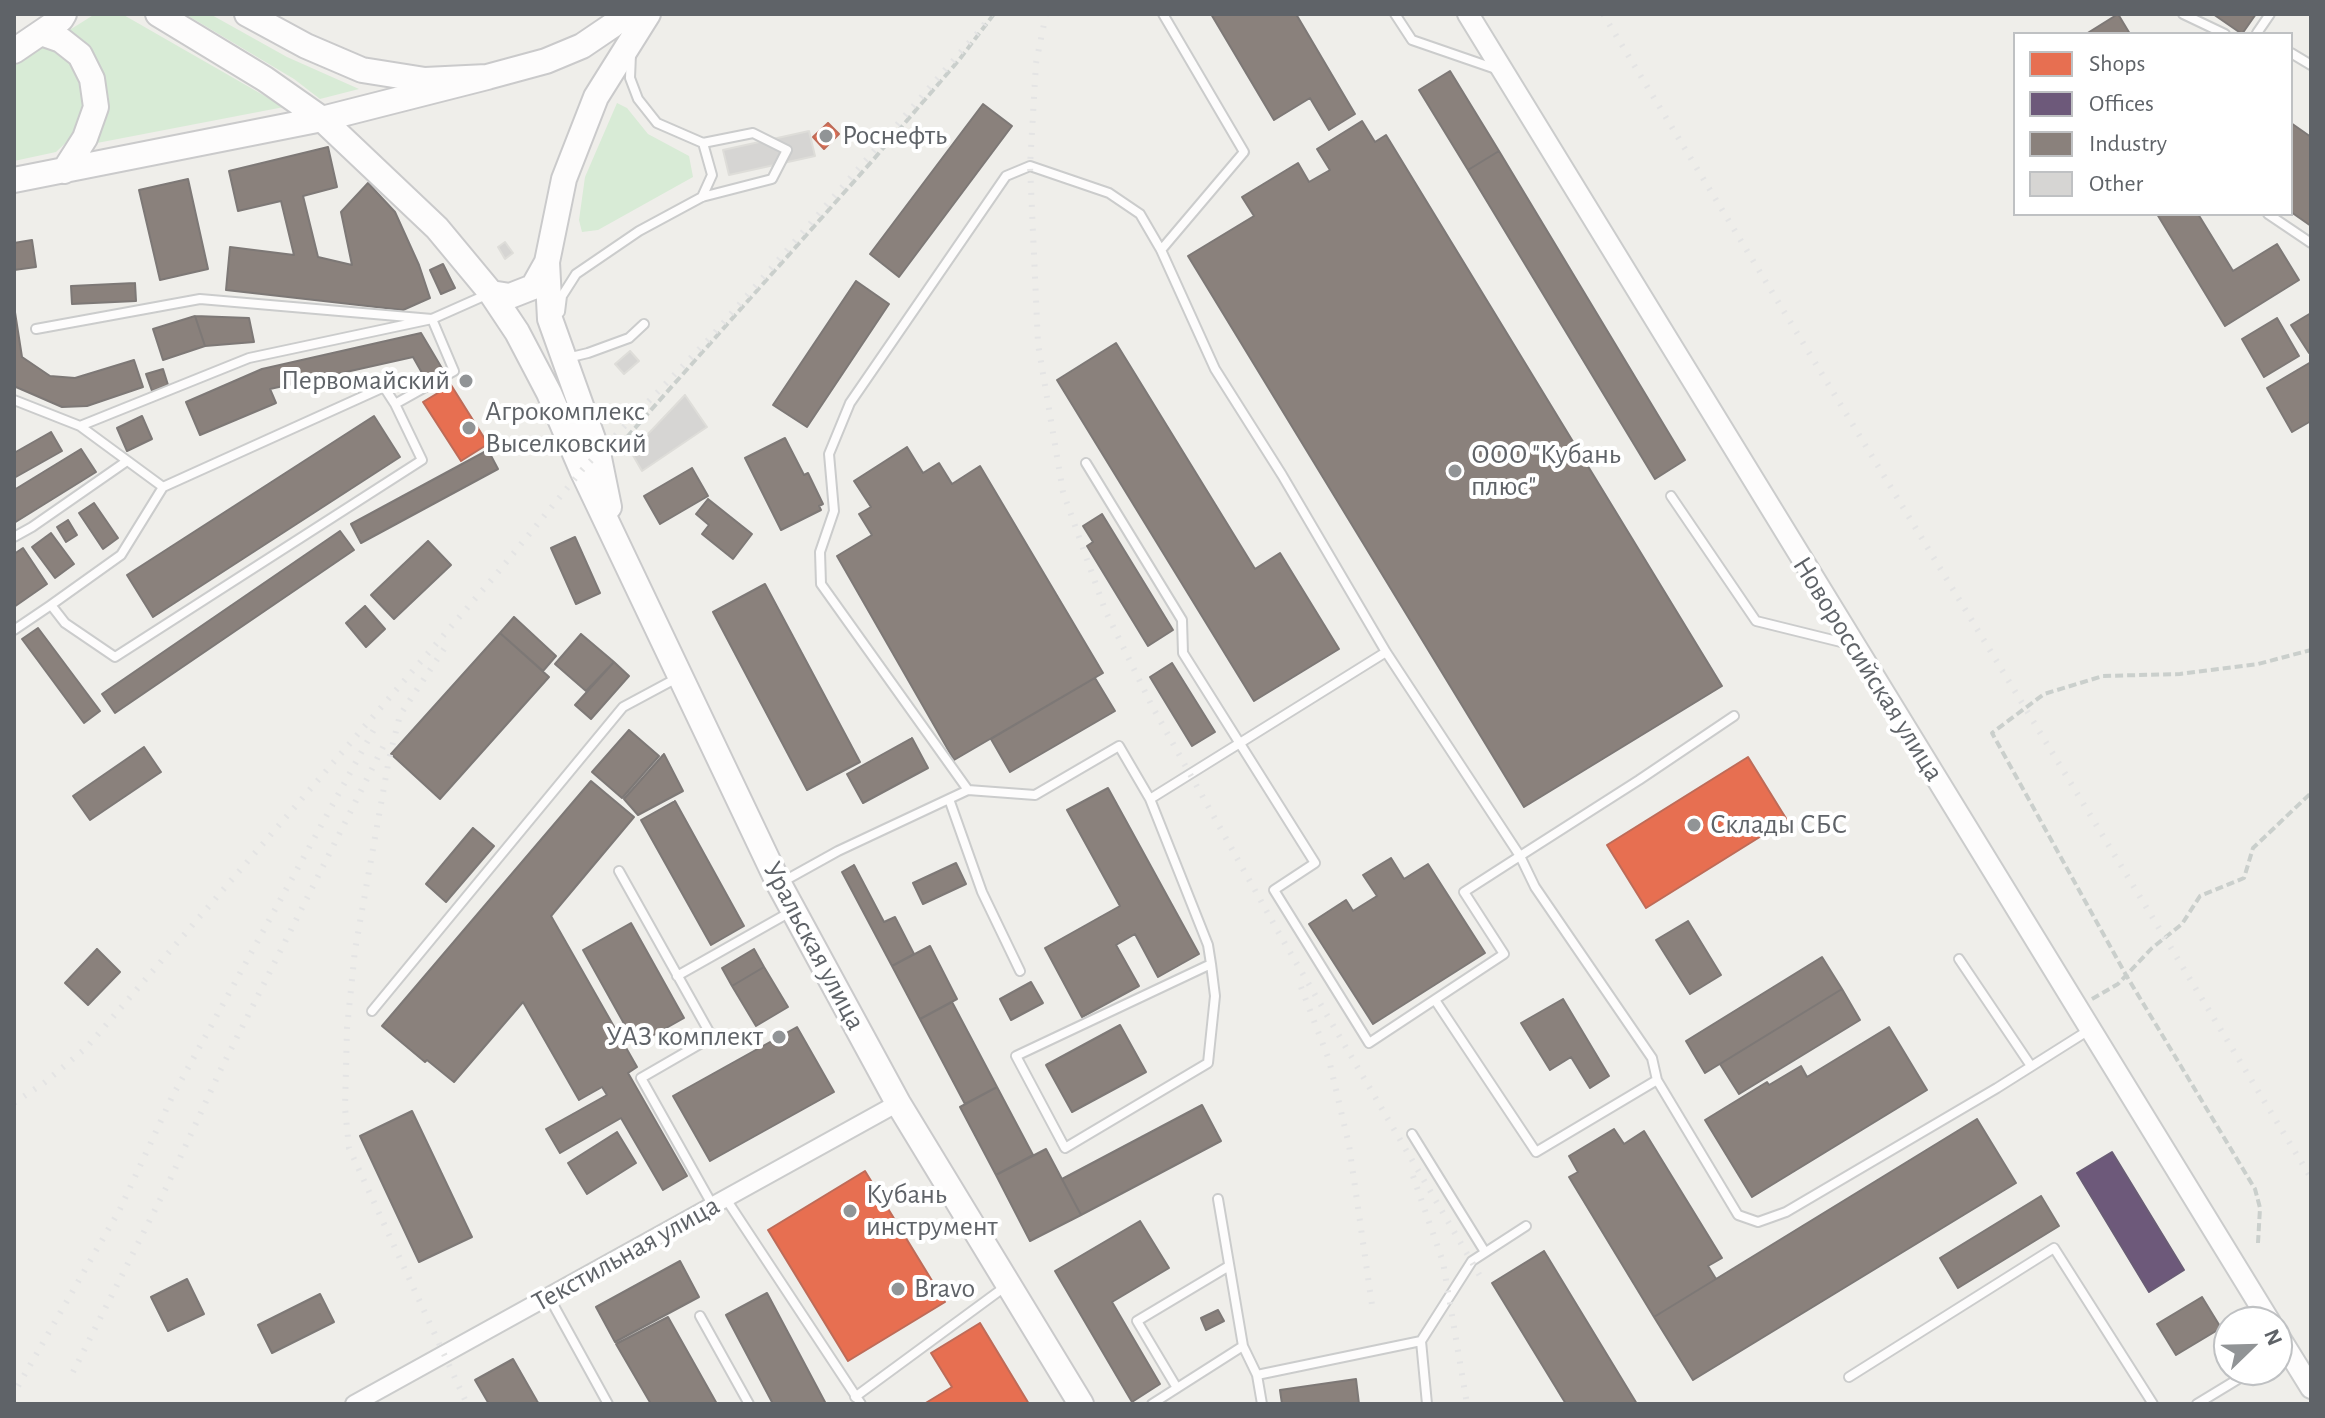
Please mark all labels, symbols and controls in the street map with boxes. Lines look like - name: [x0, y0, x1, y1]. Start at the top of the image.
- legend: [2013, 32, 2293, 216]
- text: Shops: [2089, 52, 2145, 76]
- text: Offices: [2089, 92, 2154, 116]
- place label: Роснефть: [842, 119, 947, 153]
- marker: Роснефть: [817, 127, 835, 145]
- text: Industry: [2089, 132, 2167, 156]
- text: Other: [2089, 172, 2143, 196]
- place label: Первомайский: [281, 364, 450, 398]
- marker: Первомайский: [457, 372, 475, 390]
- place label: Агрокомплекс Выселковский: [485, 395, 647, 461]
- marker: Агрокомплекс Выселковский: [460, 419, 478, 437]
- place label: ООО "Кубань плюс": [1471, 438, 1621, 504]
- marker: ООО "Кубань плюс": [1446, 462, 1464, 480]
- street label: Новороссийская улица: [1785, 550, 1951, 788]
- place label: Склады СБС: [1710, 808, 1847, 842]
- marker: Склады СБС: [1685, 816, 1703, 834]
- street label: Уральская улица: [755, 856, 873, 1036]
- place label: УАЗ комплект: [606, 1020, 763, 1054]
- marker: УАЗ комплект: [770, 1028, 788, 1046]
- place label: Кубань инструмент: [866, 1178, 997, 1244]
- street label: Текстильная улица: [526, 1189, 726, 1319]
- marker: Кубань инструмент: [841, 1202, 859, 1220]
- place label: Bravo: [914, 1272, 975, 1306]
- marker: Bravo: [889, 1280, 907, 1298]
- north arrow: [2213, 1306, 2293, 1386]
- text: N: [2260, 1326, 2286, 1349]

